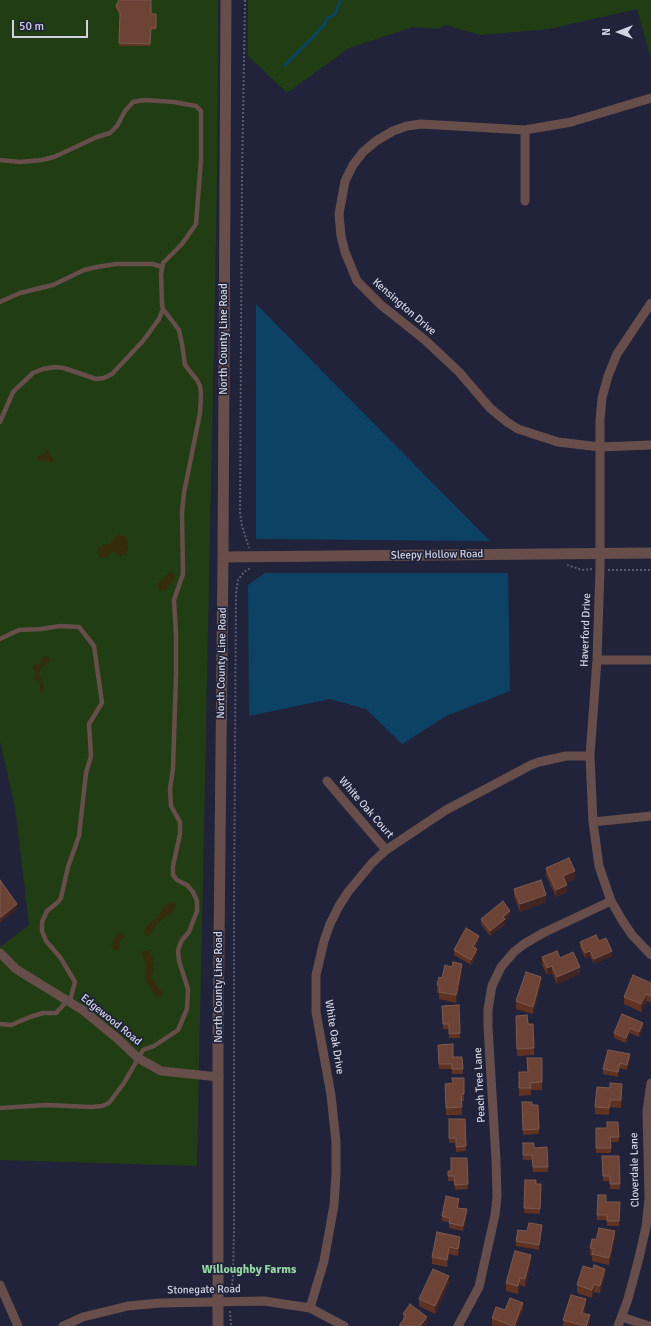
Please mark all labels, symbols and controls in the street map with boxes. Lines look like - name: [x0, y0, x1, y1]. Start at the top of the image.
- scale bar: [14, 12, 90, 38]
- north arrow: [599, 12, 639, 52]
- text: 50 m: [19, 19, 44, 34]
- text: N: [600, 28, 613, 36]
- street label: Kensington Drive: [369, 276, 439, 338]
- street label: North County Line Road: [217, 283, 231, 395]
- street label: Sleepy Hollow Road: [391, 548, 483, 562]
- street label: Haverford Drive: [578, 593, 594, 667]
- street label: North County Line Road: [214, 607, 230, 719]
- street label: White Oak Court: [336, 775, 396, 841]
- street label: North County Line Road: [212, 931, 226, 1043]
- street label: Edgewood Road: [78, 992, 144, 1048]
- street label: White Oak Drive: [322, 999, 346, 1075]
- street label: Peach Tree Lane: [471, 1047, 489, 1123]
- street label: Cloverdale Lane: [628, 1132, 642, 1208]
- district label: Willoughby Farms: [202, 1263, 296, 1277]
- street label: Stonegate Road: [167, 1283, 241, 1297]

